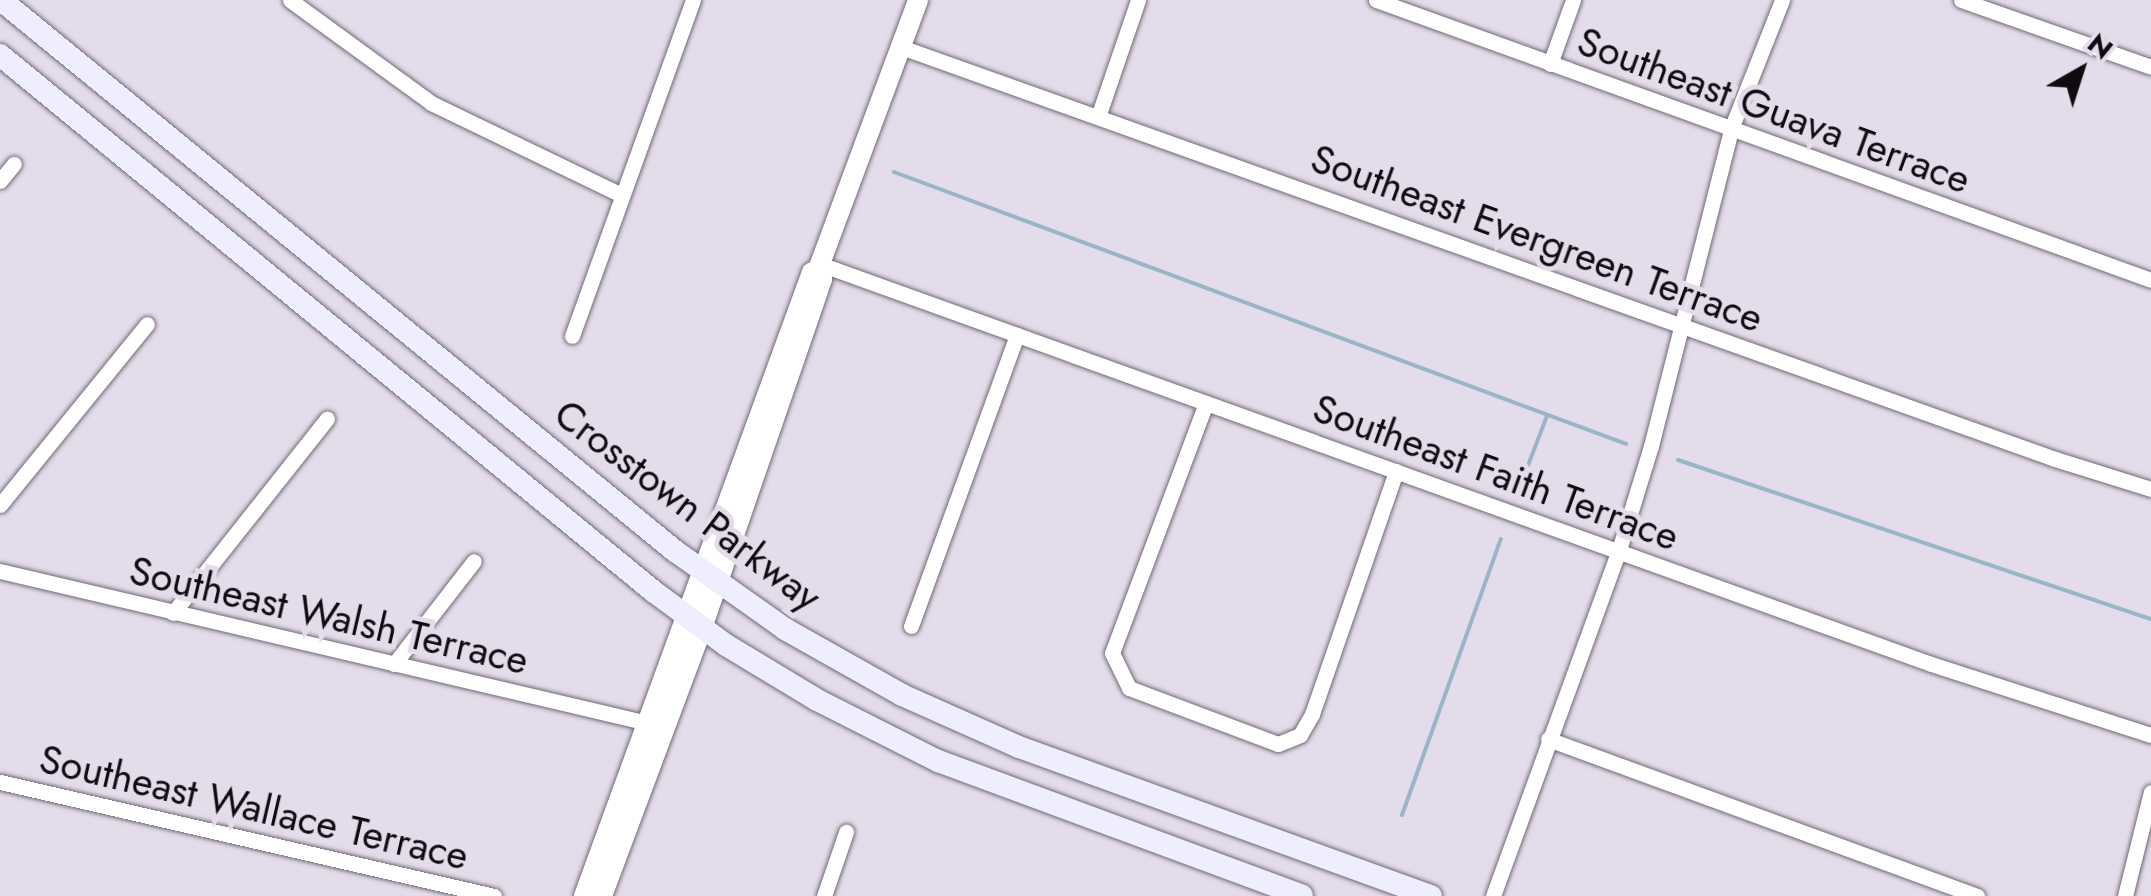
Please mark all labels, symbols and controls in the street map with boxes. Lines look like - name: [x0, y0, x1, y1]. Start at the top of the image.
- street label: Southeast Guava Terrace: [1571, 17, 1977, 203]
- north arrow: [2031, 20, 2131, 120]
- text: N: [2079, 23, 2122, 69]
- street label: Southeast Evergreen Terrace: [1305, 134, 1769, 342]
- street label: Southeast Faith Terrace: [1307, 384, 1685, 560]
- street label: Crosstown Parkway: [545, 389, 831, 621]
- street label: Southeast Walsh Terrace: [125, 546, 533, 684]
- street label: Southeast Wallace Terrace: [35, 734, 473, 880]

